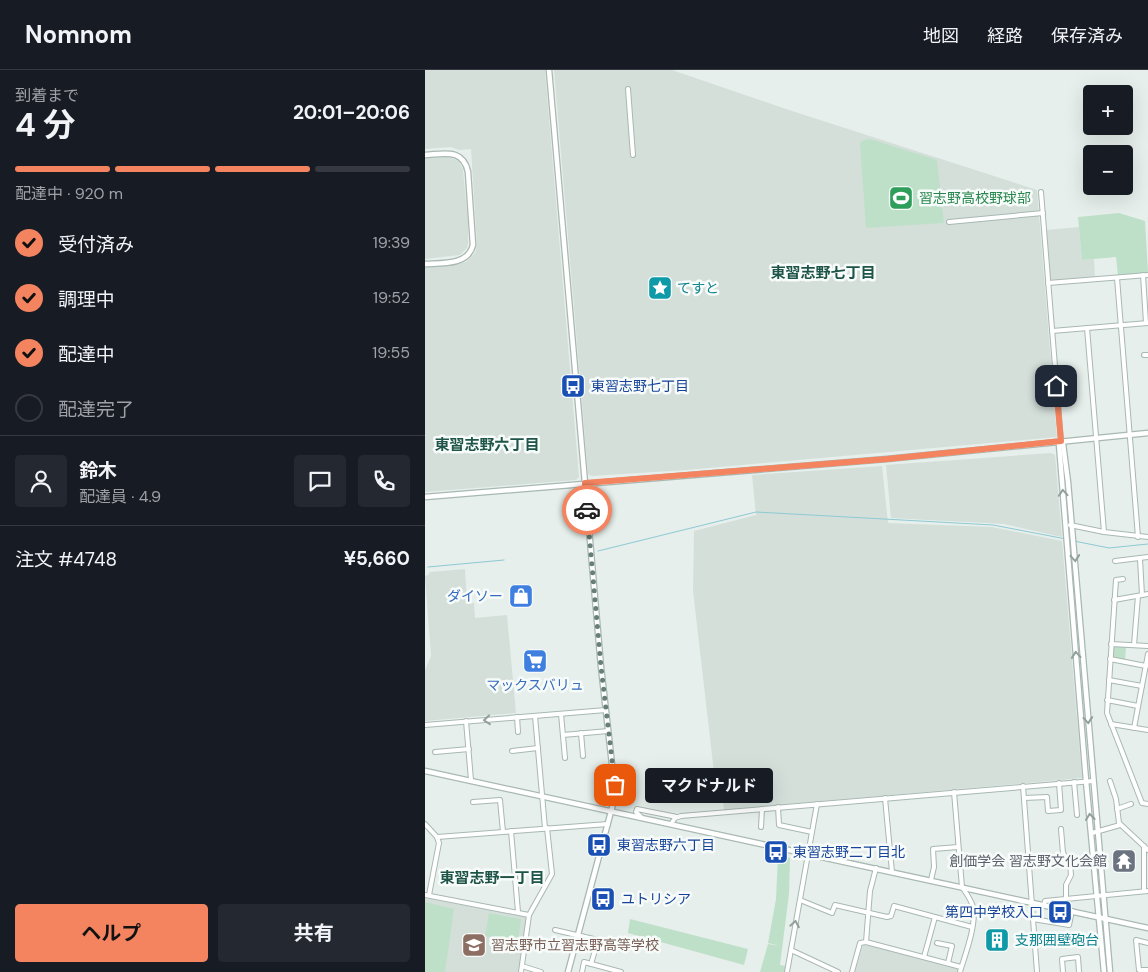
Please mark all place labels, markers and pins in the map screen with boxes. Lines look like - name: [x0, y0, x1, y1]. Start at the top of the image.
- sports icon: 習志野高校野球部: [888, 185, 914, 211]
- place label: 習志野高校野球部: [919, 189, 1031, 207]
- place icon: てすと: [647, 275, 673, 301]
- place label: てすと: [677, 279, 719, 297]
- pin: [1035, 365, 1077, 407]
- bus stop icon: 東習志野七丁目: [560, 373, 586, 399]
- place label: 東習志野七丁目: [591, 377, 689, 395]
- shop icon: ダイソー: [508, 583, 534, 609]
- place label: ダイソー: [447, 587, 503, 605]
- supermarket icon: マックスバリュ: [522, 648, 548, 674]
- place label: マックスバリュ: [486, 676, 584, 694]
- pin: [594, 764, 636, 806]
- callout: マクドナルド: [645, 768, 773, 802]
- bus stop icon: 東習志野六丁目: [586, 832, 612, 858]
- place label: 東習志野六丁目: [617, 836, 715, 854]
- bus stop icon: 東習志野二丁目北: [763, 839, 789, 865]
- place label: 東習志野二丁目北: [793, 843, 905, 861]
- temple icon: 創価学会 習志野文化会館: [1111, 848, 1137, 874]
- place label: 創価学会 習志野文化会館: [949, 852, 1107, 870]
- bus stop icon: ユトリシア: [590, 886, 616, 912]
- place label: ユトリシア: [621, 890, 691, 908]
- bus stop icon: 第四中学校入口: [1047, 899, 1073, 925]
- place label: 第四中学校入口: [945, 903, 1043, 921]
- building icon: 支那囲壁砲台: [984, 927, 1010, 953]
- place label: 支那囲壁砲台: [1015, 931, 1099, 949]
- school or university icon: 習志野市立習志野高等学校: [461, 932, 487, 958]
- place label: 習志野市立習志野高等学校: [491, 936, 659, 954]

